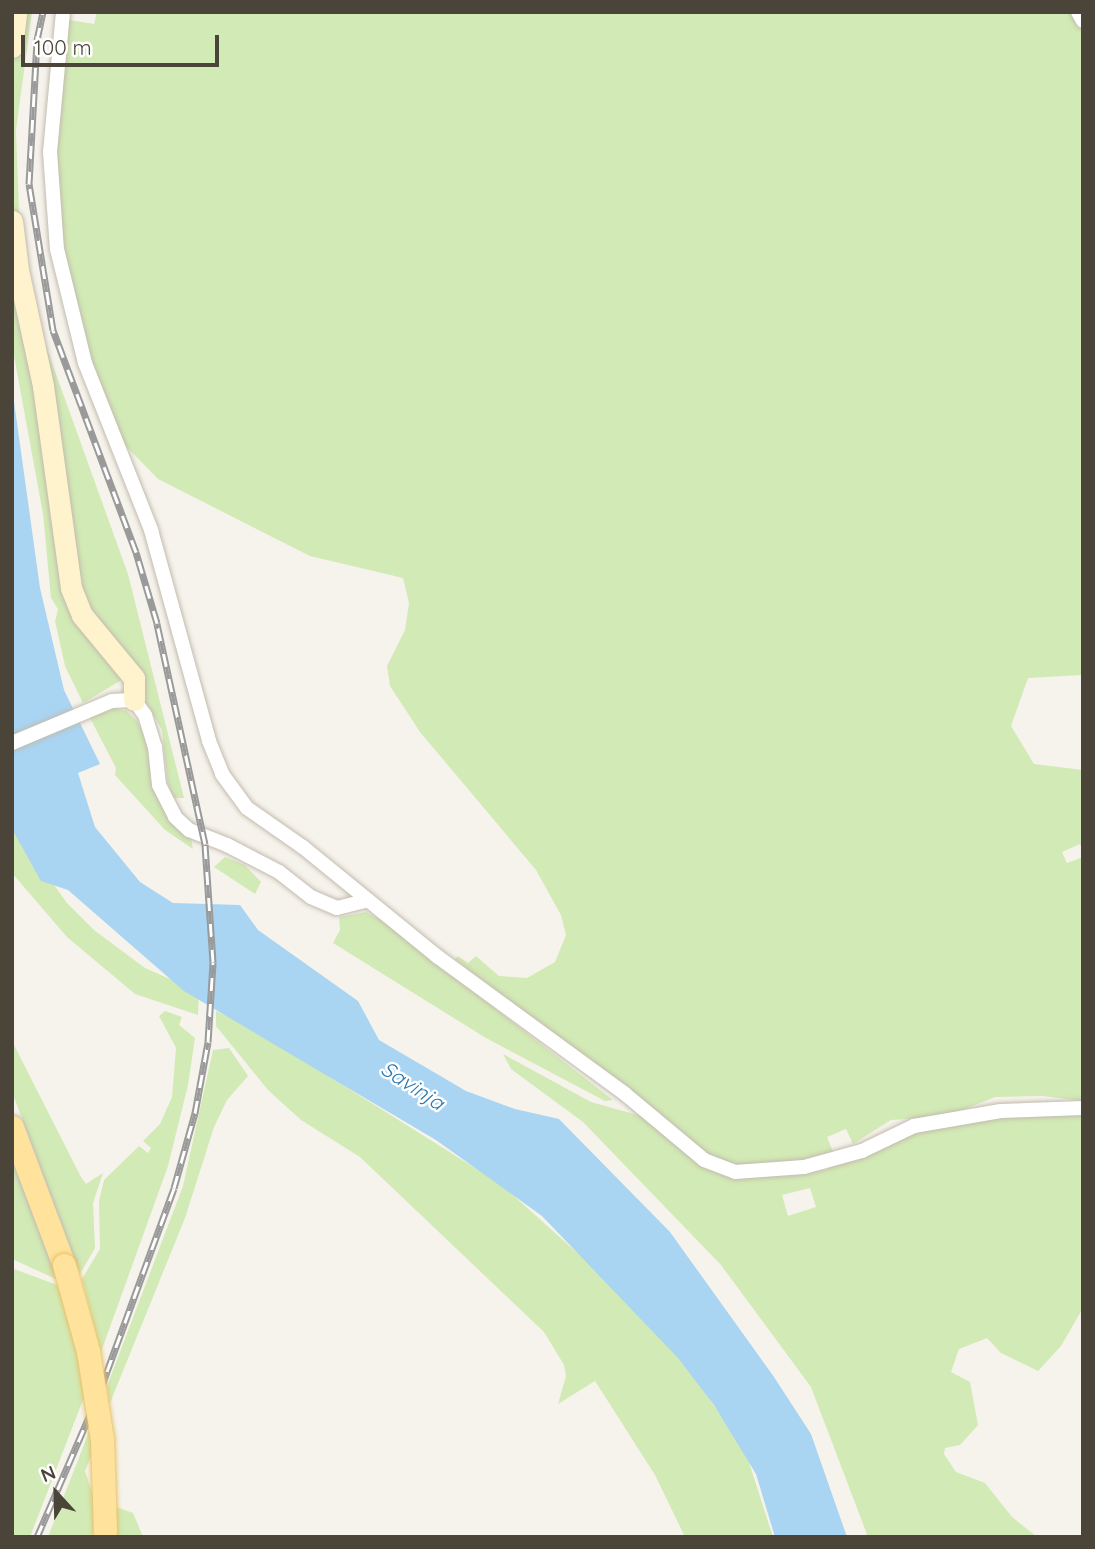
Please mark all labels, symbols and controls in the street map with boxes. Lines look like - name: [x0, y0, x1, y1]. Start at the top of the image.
- scale bar: [24, 21, 222, 65]
- text: 100 m: [34, 34, 92, 60]
- water label: Savinja: [377, 1055, 449, 1115]
- north arrow: [21, 1458, 91, 1528]
- text: N: [37, 1460, 59, 1487]

